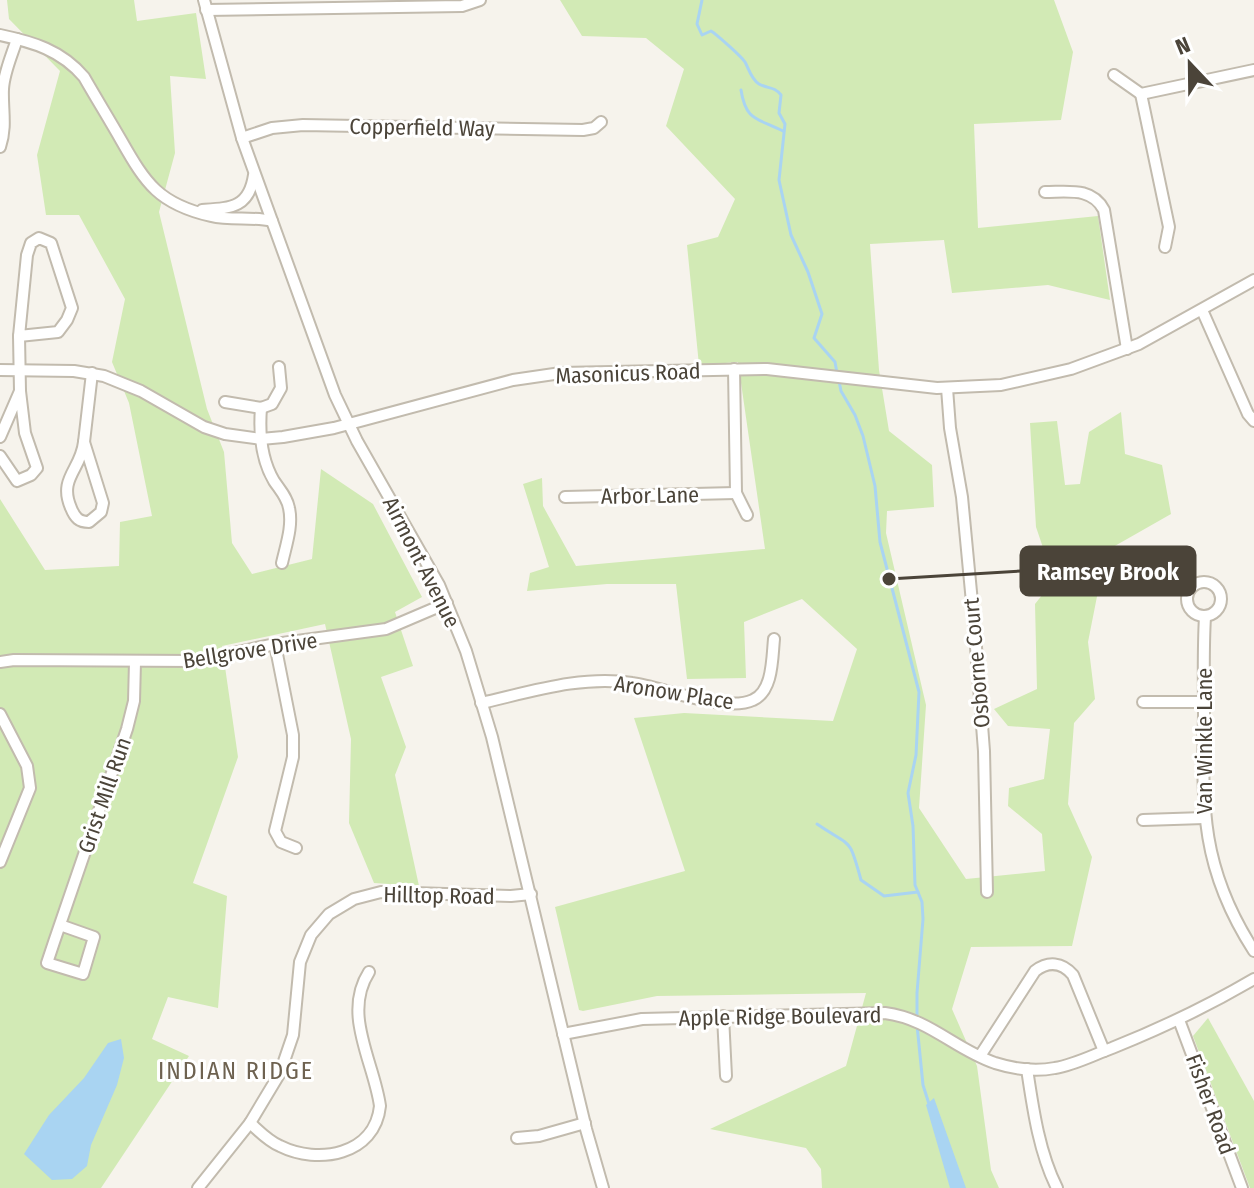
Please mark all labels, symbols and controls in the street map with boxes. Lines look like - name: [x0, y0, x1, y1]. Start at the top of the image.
- north arrow: [1150, 24, 1230, 104]
- text: N: [1172, 31, 1194, 61]
- street label: Copperfield Way: [349, 113, 495, 142]
- street label: Masonicus Road: [555, 357, 701, 390]
- street label: Arbor Lane: [601, 481, 699, 510]
- street label: Airmont Avenue: [377, 492, 466, 632]
- callout: Ramsey Brook: [1021, 547, 1195, 595]
- text: Ramsey Brook: [1037, 558, 1180, 586]
- street label: Osborne Court: [957, 596, 996, 729]
- street label: Bellgrove Drive: [181, 627, 319, 674]
- street label: Van Winkle Lane: [1191, 668, 1218, 814]
- street label: Aronow Place: [612, 670, 736, 715]
- street label: Grist Mill Run: [72, 734, 137, 857]
- street label: Hilltop Road: [383, 881, 495, 910]
- street label: Apple Ridge Boulevard: [678, 1001, 882, 1032]
- street label: Fisher Road: [1180, 1050, 1241, 1158]
- district label: INDIAN RIDGE: [158, 1057, 314, 1085]

